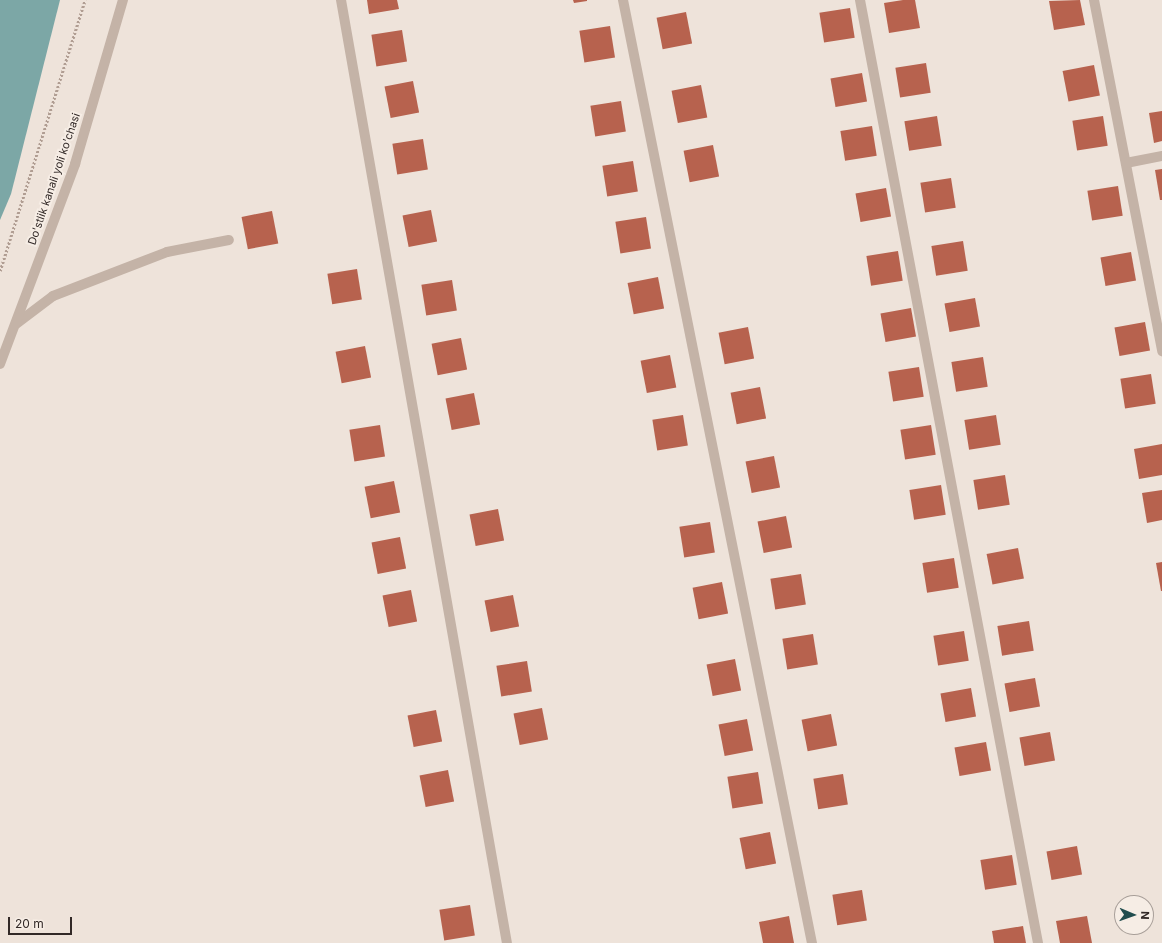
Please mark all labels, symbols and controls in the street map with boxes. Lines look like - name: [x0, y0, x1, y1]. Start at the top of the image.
- street label: Do'stlik kanali yoli ko'chasi: [25, 111, 83, 247]
- north arrow: [1114, 895, 1154, 935]
- scale bar: [10, 909, 74, 935]
- text: N: [1138, 911, 1152, 920]
- text: 20 m: [15, 916, 44, 931]

